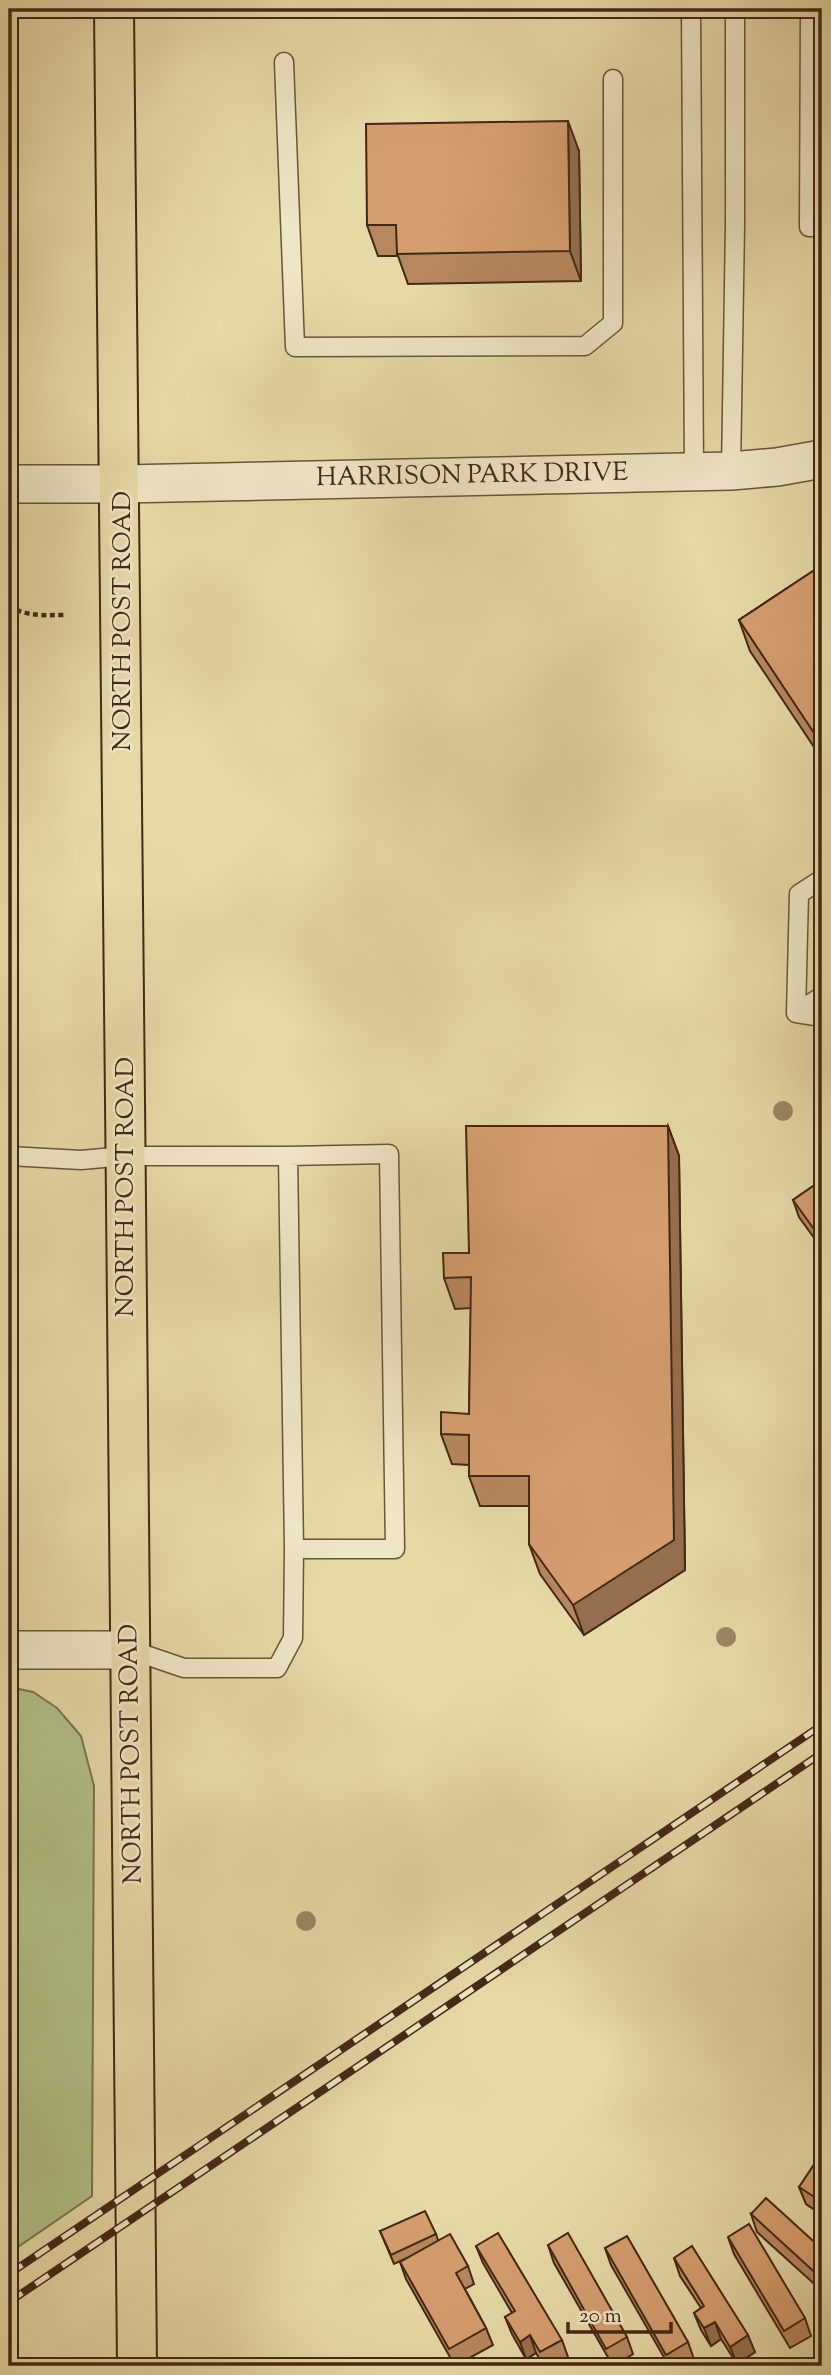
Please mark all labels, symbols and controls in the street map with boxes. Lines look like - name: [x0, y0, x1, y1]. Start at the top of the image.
- street label: HARRISON PARK DRIVE: [316, 455, 629, 497]
- street label: NORTH POST ROAD: [105, 491, 142, 751]
- street label: NORTH POST ROAD: [108, 1057, 145, 1317]
- street label: NORTH POST ROAD: [111, 1624, 153, 1884]
- scale bar: [568, 2291, 672, 2335]
- text: 20 m: [579, 2302, 622, 2332]

